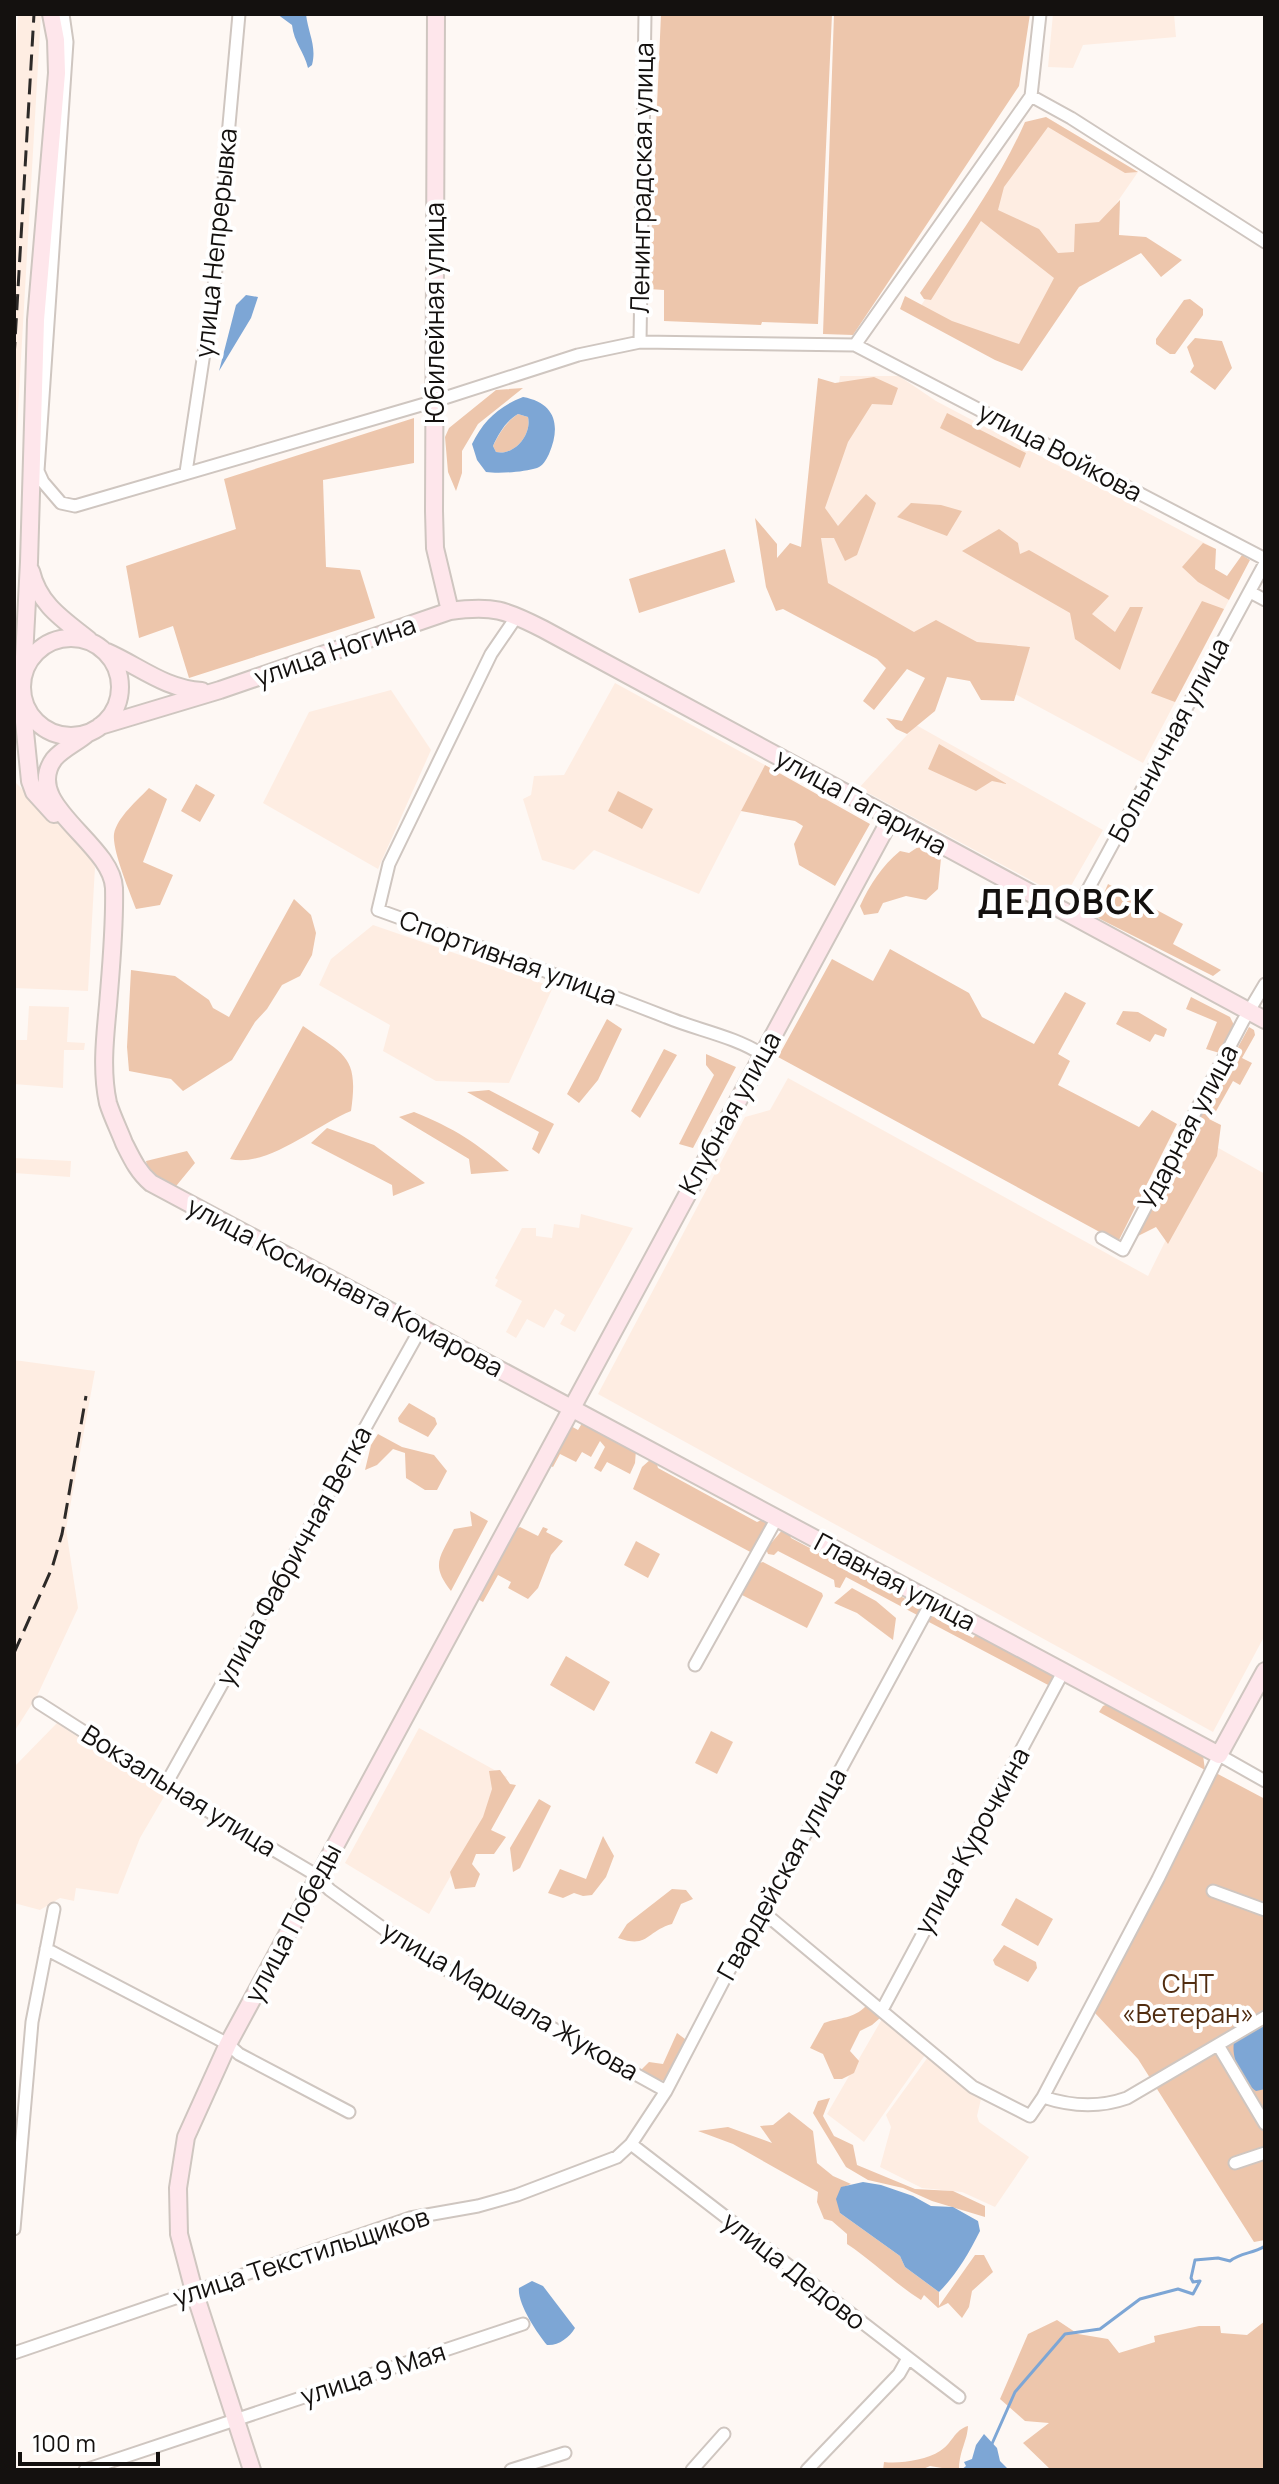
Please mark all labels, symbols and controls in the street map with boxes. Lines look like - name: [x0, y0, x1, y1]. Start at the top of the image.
- street label: Ленинградская улица: [621, 42, 661, 314]
- street label: улица Непрерывка: [185, 126, 245, 360]
- street label: Юбилейная улица: [416, 202, 452, 424]
- street label: улица Войкова: [972, 393, 1149, 510]
- street label: улица Ногина: [249, 606, 420, 695]
- street label: Больничная улица: [1099, 631, 1237, 848]
- street label: улица Гагарина: [769, 739, 954, 863]
- district label: ДЕДОВСК: [977, 878, 1157, 924]
- street label: Спортивная улица: [395, 901, 622, 1013]
- street label: Клубная улица: [669, 1025, 789, 1200]
- street label: Ударная улица: [1128, 1038, 1246, 1215]
- street label: улица Космонавта Комарова: [181, 1187, 510, 1385]
- street label: улица Фабричная Ветка: [207, 1419, 380, 1692]
- street label: Главная улица: [808, 1523, 982, 1639]
- street label: Вокзальная улица: [75, 1716, 284, 1865]
- street label: улица Курочкина: [905, 1740, 1038, 1941]
- street label: Гвардейская улица: [708, 1761, 855, 1986]
- street label: улица Победы: [235, 1837, 349, 2008]
- street label: улица Маршала Жукова: [375, 1912, 646, 2089]
- park label: СНТ «Ветеран»: [1122, 1965, 1254, 2031]
- street label: улица Текстильщиков: [168, 2198, 433, 2314]
- street label: улица Дедово: [715, 2203, 874, 2338]
- street label: улица 9 Мая: [295, 2333, 450, 2413]
- scale bar: [20, 2416, 158, 2466]
- text: 100 m: [32, 2426, 96, 2459]

